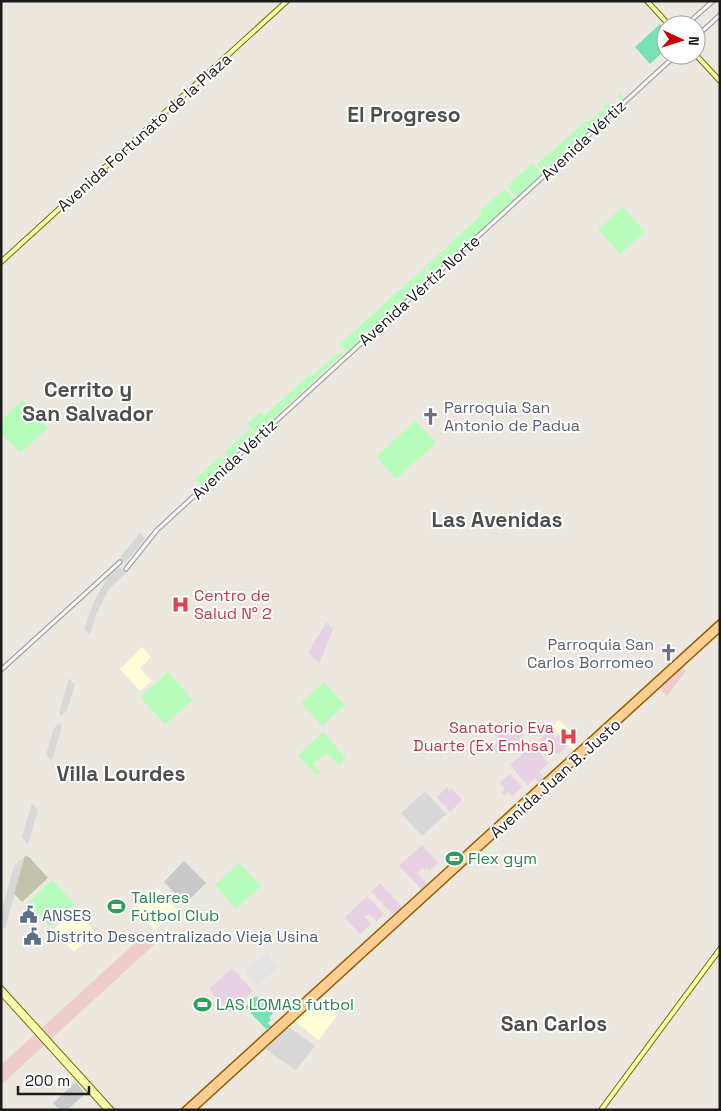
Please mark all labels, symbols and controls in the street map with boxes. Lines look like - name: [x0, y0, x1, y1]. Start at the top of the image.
- north arrow: [656, 15, 706, 65]
- text: N: [685, 36, 703, 46]
- street label: Avenida Fortunato de la Plaza: [53, 48, 236, 216]
- street label: Avenida Vértiz: [536, 95, 630, 185]
- district label: El Progreso: [347, 101, 461, 128]
- street label: Avenida Vértiz Norte: [354, 230, 484, 350]
- district label: Cerrito y San Salvador: [22, 376, 154, 427]
- place label: Parroquia San Antonio de Padua: [444, 397, 580, 436]
- church icon: Parroquia San Antonio de Padua: [420, 406, 440, 426]
- street label: Avenida Vértiz: [187, 414, 281, 504]
- district label: Las Avenidas: [432, 506, 562, 533]
- place label: Centro de Salud N° 2: [194, 585, 272, 624]
- hospital icon: Centro de Salud N° 2: [170, 594, 190, 614]
- place label: Parroquia San Carlos Borromeo: [527, 634, 654, 673]
- church icon: Parroquia San Carlos Borromeo: [658, 643, 678, 663]
- street label: Avenida Juan B. Justo: [485, 714, 625, 843]
- place label: Sanatorio Eva Duarte (Ex Emhsa): [413, 717, 554, 756]
- hospital icon: Sanatorio Eva Duarte (Ex Emhsa): [558, 726, 578, 746]
- district label: Villa Lourdes: [57, 760, 185, 787]
- sports icon: Flex gym: [444, 848, 464, 868]
- place label: Flex gym: [468, 848, 537, 869]
- place label: Talleres Fútbol Club: [131, 887, 219, 926]
- sports icon: Talleres Fútbol Club: [107, 896, 127, 916]
- public building icon: ANSES: [18, 905, 38, 925]
- place label: ANSES: [42, 905, 92, 926]
- public building icon: Distrito Descentralizado Vieja Usina: [22, 926, 42, 946]
- place label: Distrito Descentralizado Vieja Usina: [46, 926, 318, 947]
- sports icon: LAS LOMAS futbol: [192, 994, 212, 1014]
- place label: LAS LOMAS futbol: [216, 994, 354, 1015]
- district label: San Carlos: [501, 1010, 607, 1037]
- scale bar: [18, 1064, 89, 1096]
- text: 200 m: [25, 1071, 70, 1090]

